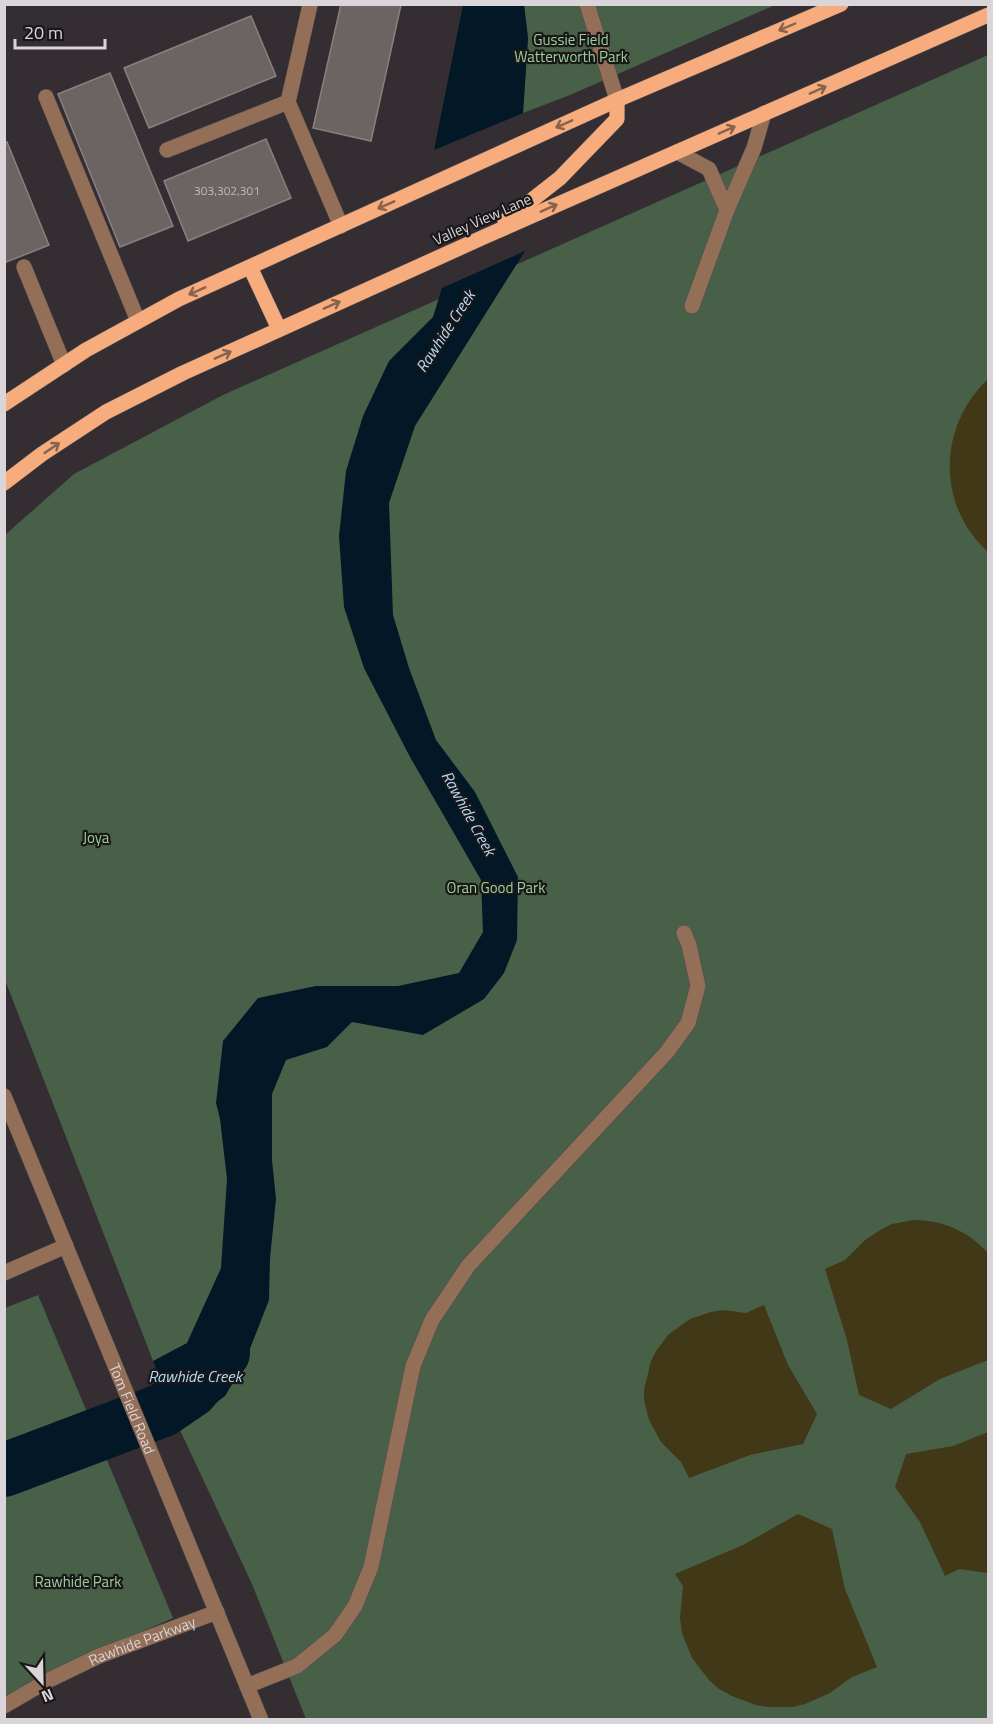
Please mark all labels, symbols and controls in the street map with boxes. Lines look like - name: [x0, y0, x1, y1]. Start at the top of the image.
- scale bar: [15, 12, 105, 50]
- text: 20 m: [24, 19, 63, 46]
- one-way arrow: [779, 22, 797, 33]
- park label: Gussie Field Watterworth Park: [514, 28, 628, 68]
- one-way arrow: [808, 84, 827, 95]
- one-way arrow: [555, 119, 573, 131]
- one-way arrow: [718, 124, 736, 135]
- house number: 303,302,301: [194, 181, 260, 200]
- street label: Valley View Lane: [429, 187, 535, 251]
- one-way arrow: [378, 200, 396, 211]
- one-way arrow: [539, 202, 557, 214]
- water label: Rawhide Creek: [409, 284, 482, 377]
- one-way arrow: [188, 285, 206, 297]
- one-way arrow: [323, 299, 341, 311]
- one-way arrow: [213, 349, 231, 360]
- one-way arrow: [43, 442, 59, 454]
- water label: Rawhide Creek: [436, 766, 503, 861]
- park label: Joya: [83, 826, 110, 849]
- park label: Oran Good Park: [447, 876, 546, 899]
- street label: Tom Field Road: [104, 1360, 162, 1457]
- water label: Rawhide Creek: [148, 1364, 244, 1388]
- park label: Rawhide Park: [34, 1570, 122, 1593]
- street label: Rawhide Parkway: [84, 1610, 199, 1671]
- north arrow: [12, 1652, 72, 1712]
- text: N: [38, 1683, 57, 1709]

